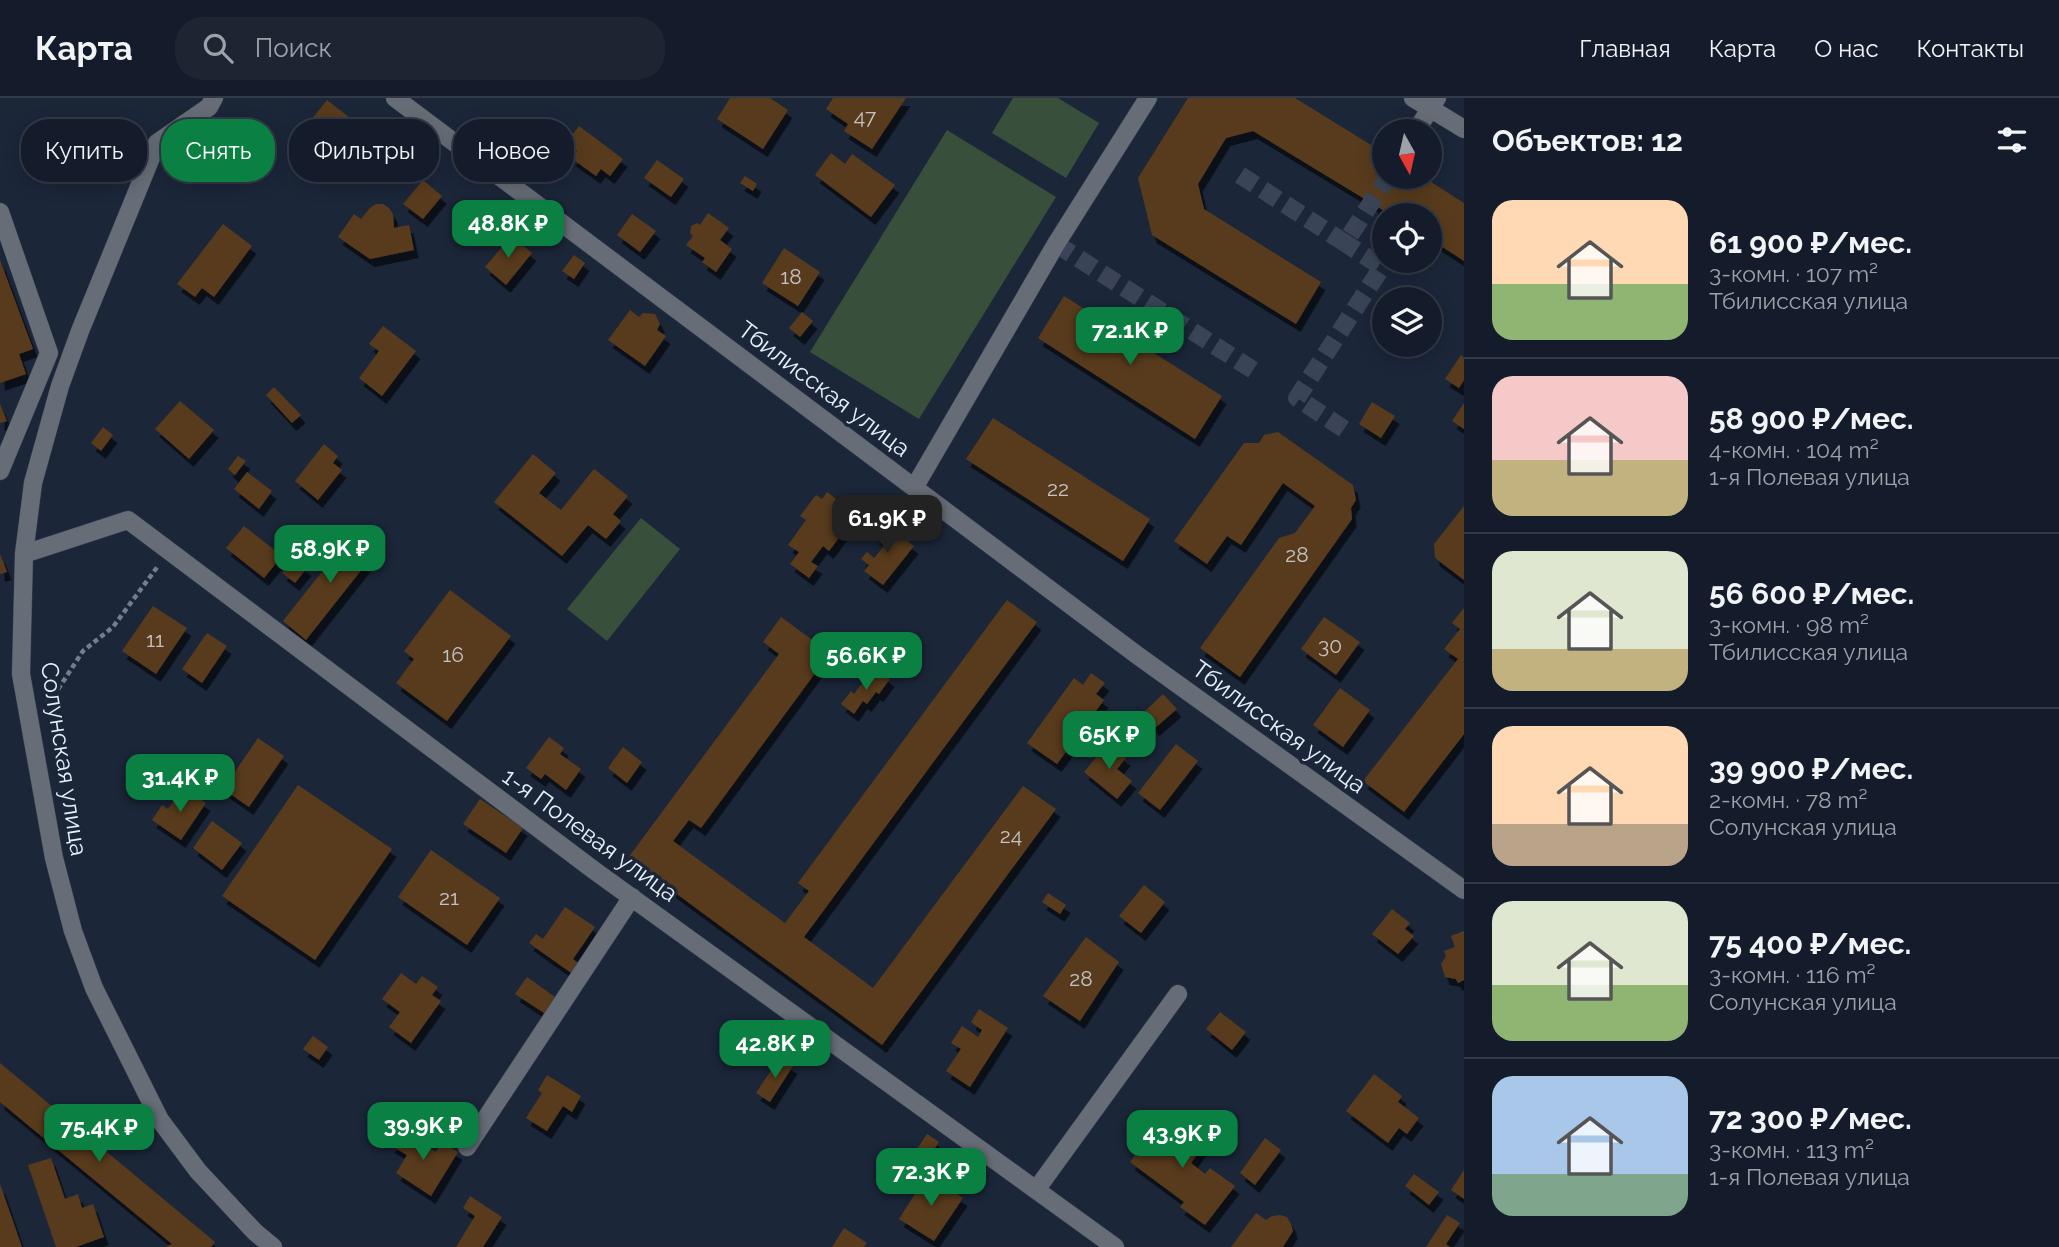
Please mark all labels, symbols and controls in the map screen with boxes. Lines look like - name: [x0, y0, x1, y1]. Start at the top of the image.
- search box: [175, 17, 665, 80]
- text: Карта: [35, 29, 133, 68]
- icon: search: [199, 29, 237, 67]
- text: Поиск: [255, 33, 332, 63]
- text: Главная: [1579, 34, 1671, 63]
- text: Карта: [1709, 34, 1776, 63]
- text: О нас: [1814, 34, 1879, 63]
- text: Контакты: [1917, 34, 2024, 63]
- house number: 47: [854, 104, 877, 129]
- chip: Купить: [21, 119, 147, 182]
- chip: Снять: [161, 119, 275, 182]
- chip: Фильтры: [289, 119, 439, 182]
- chip: Новое: [453, 119, 574, 182]
- north arrow: [1372, 119, 1442, 189]
- map controls: [1372, 119, 1442, 357]
- icon: filters: [1993, 121, 2031, 159]
- text: Объектов: 12: [1492, 123, 1683, 158]
- pin: 48.8K ₽: [443, 200, 573, 260]
- button: locate: [1372, 203, 1442, 273]
- text: 48.8K ₽: [468, 209, 548, 236]
- text: 61 900 ₽/мес.: [1709, 225, 1912, 260]
- icon: home: [1548, 228, 1632, 312]
- text: 3-комн. · 107 m²: [1709, 260, 1878, 287]
- house number: 18: [780, 264, 802, 289]
- button: layers: [1372, 287, 1442, 357]
- text: Тбилисская улица: [1709, 287, 1908, 314]
- pin: 72.1K ₽: [1065, 308, 1195, 367]
- street label: Тбилисская улица: [733, 315, 916, 463]
- text: 72.1K ₽: [1092, 316, 1168, 343]
- text: 58 900 ₽/мес.: [1709, 401, 1914, 436]
- icon: home: [1548, 404, 1632, 488]
- text: 4-комн. · 104 m²: [1709, 436, 1879, 463]
- text: 1-я Полевая улица: [1709, 463, 1910, 490]
- house number: 22: [1047, 476, 1069, 501]
- pin: 61.9K ₽: [822, 496, 952, 555]
- text: 61.9K ₽: [848, 504, 926, 531]
- pin: 58.9K ₽: [265, 526, 395, 585]
- text: 58.9K ₽: [290, 534, 370, 561]
- house number: 28: [1285, 542, 1309, 567]
- text: 56 600 ₽/мес.: [1709, 576, 1914, 611]
- icon: home: [1548, 579, 1632, 663]
- text: 3-комн. · 98 m²: [1709, 611, 1869, 638]
- house number: 11: [146, 627, 164, 652]
- pin: 56.6K ₽: [801, 632, 931, 692]
- house number: 30: [1318, 633, 1342, 658]
- text: Тбилисская улица: [1709, 638, 1908, 665]
- text: 56.6K ₽: [826, 641, 906, 668]
- house number: 16: [442, 642, 464, 667]
- street label: Тбилисская улица: [1187, 654, 1372, 799]
- street label: Солунская улица: [35, 660, 94, 858]
- pin: 65K ₽: [1060, 712, 1158, 771]
- text: 65K ₽: [1079, 720, 1139, 747]
- text: 39 900 ₽/мес.: [1709, 751, 1913, 786]
- pin: 31.4K ₽: [115, 754, 245, 814]
- icon: home: [1548, 754, 1632, 838]
- street label: 1-я Полевая улица: [497, 761, 684, 908]
- text: 31.4K ₽: [142, 763, 218, 790]
- text: 2-комн. · 78 m²: [1709, 786, 1868, 813]
- text: Солунская улица: [1709, 813, 1897, 840]
- house number: 24: [1000, 823, 1022, 848]
- house number: 21: [439, 885, 459, 910]
- text: 75 400 ₽/мес.: [1709, 926, 1911, 961]
- icon: home: [1548, 929, 1632, 1013]
- text: 3-комн. · 116 m²: [1709, 961, 1875, 988]
- house number: 28: [1069, 966, 1093, 991]
- text: Солунская улица: [1709, 988, 1897, 1015]
- pin: 42.8K ₽: [710, 1020, 840, 1080]
- text: 42.8K ₽: [735, 1029, 815, 1056]
- text: 72 300 ₽/мес.: [1709, 1101, 1912, 1136]
- pin: 39.9K ₽: [358, 1102, 488, 1162]
- pin: 75.4K ₽: [34, 1104, 164, 1164]
- icon: home: [1548, 1104, 1632, 1188]
- pin: 43.9K ₽: [1117, 1110, 1247, 1170]
- text: 39.9K ₽: [383, 1111, 463, 1138]
- text: 75.4K ₽: [60, 1113, 138, 1140]
- text: 43.9K ₽: [1143, 1119, 1221, 1146]
- text: 3-комн. · 113 m²: [1709, 1136, 1874, 1163]
- pin: 72.3K ₽: [866, 1148, 996, 1208]
- text: 72.3K ₽: [892, 1157, 970, 1184]
- text: 1-я Полевая улица: [1709, 1163, 1910, 1190]

